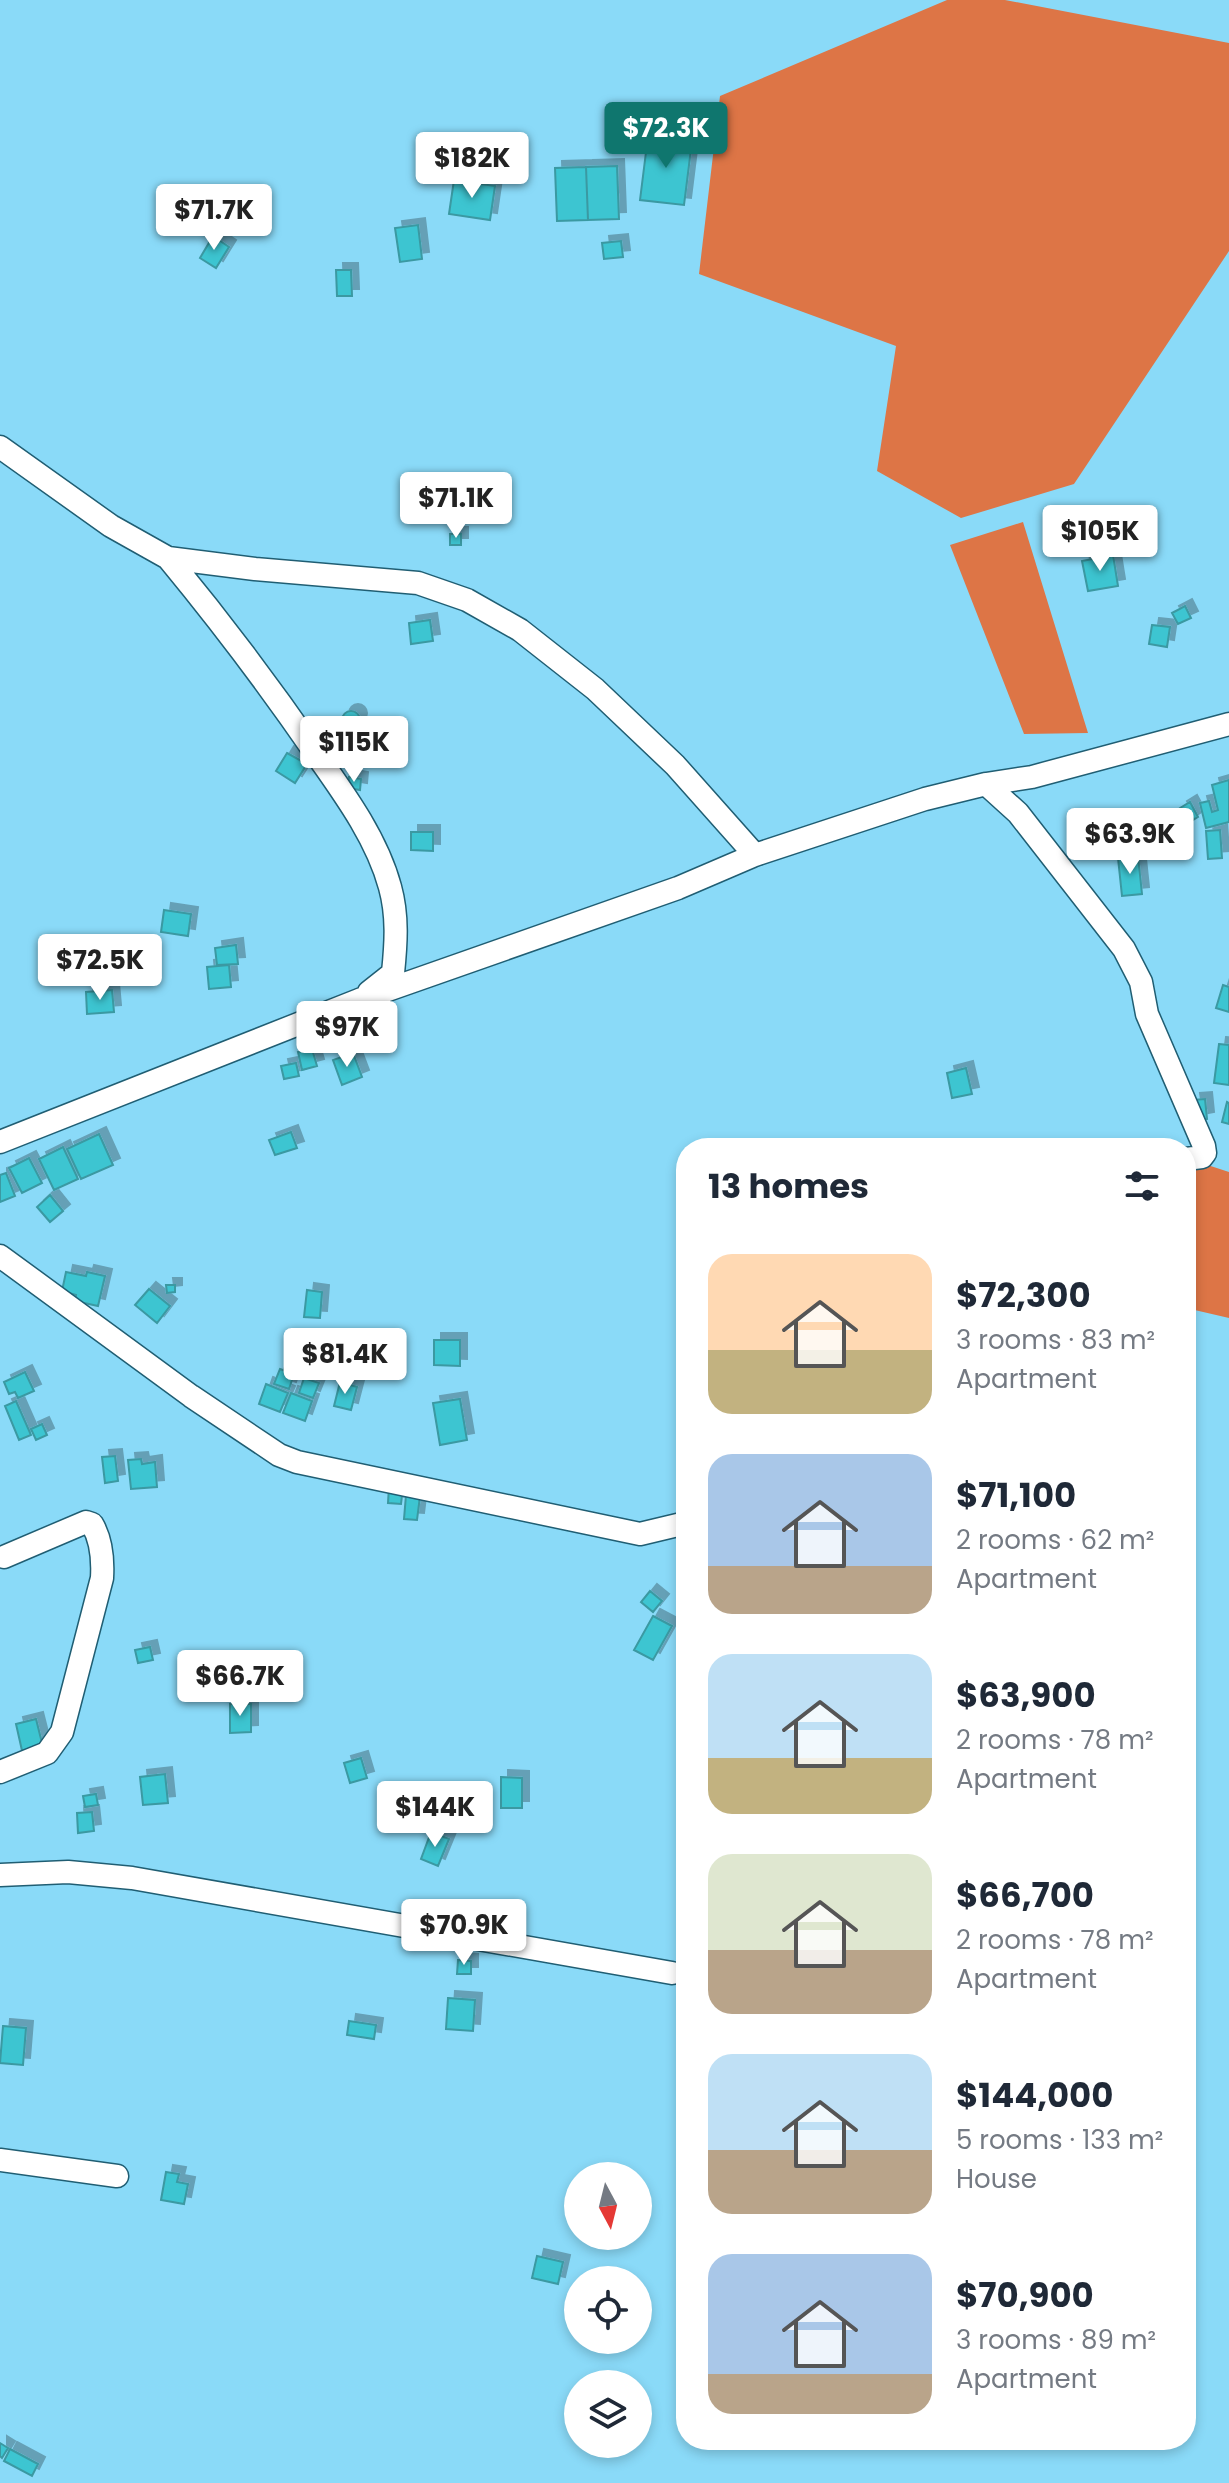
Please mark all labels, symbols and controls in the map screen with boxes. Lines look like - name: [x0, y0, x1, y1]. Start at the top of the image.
- pin: $72.3K: [601, 102, 731, 170]
- text: $72.3K: [622, 110, 710, 146]
- pin: $182K: [416, 132, 528, 200]
- text: $182K: [434, 140, 510, 176]
- pin: $71.7K: [149, 184, 279, 252]
- text: $71.7K: [174, 192, 254, 228]
- pin: $71.1K: [391, 472, 521, 540]
- text: $71.1K: [418, 480, 494, 516]
- pin: $105K: [1044, 505, 1156, 573]
- text: $105K: [1061, 513, 1139, 549]
- pin: $115K: [298, 716, 410, 784]
- text: $115K: [318, 724, 390, 760]
- pin: $63.9K: [1065, 808, 1195, 876]
- text: $63.9K: [1085, 816, 1175, 852]
- pin: $72.5K: [35, 934, 165, 1002]
- text: $72.5K: [56, 942, 144, 978]
- pin: $97K: [300, 1001, 394, 1069]
- text: $97K: [314, 1009, 380, 1045]
- text: 13 homes: [708, 1162, 869, 1210]
- icon: filters: [1120, 1164, 1164, 1208]
- text: $72,300: [956, 1271, 1091, 1319]
- icon: home: [772, 1286, 868, 1382]
- text: 3 rooms · 83 m²: [956, 1322, 1155, 1358]
- pin: $81.4K: [280, 1328, 410, 1396]
- text: $81.4K: [302, 1336, 388, 1372]
- text: Apartment: [956, 1361, 1097, 1397]
- text: $71,100: [956, 1471, 1076, 1519]
- icon: home: [772, 1486, 868, 1582]
- text: 2 rooms · 62 m²: [956, 1522, 1154, 1558]
- text: Apartment: [956, 1561, 1097, 1597]
- pin: $66.7K: [175, 1650, 305, 1718]
- text: $66.7K: [195, 1658, 285, 1694]
- text: $63,900: [956, 1671, 1096, 1719]
- icon: home: [772, 1686, 868, 1782]
- text: 2 rooms · 78 m²: [956, 1722, 1154, 1758]
- text: Apartment: [956, 1761, 1097, 1797]
- pin: $144K: [379, 1781, 491, 1849]
- text: $144K: [395, 1789, 475, 1825]
- text: $66,700: [956, 1871, 1094, 1919]
- icon: home: [772, 1886, 868, 1982]
- pin: $70.9K: [399, 1899, 529, 1967]
- text: $70.9K: [419, 1907, 509, 1943]
- text: 2 rooms · 78 m²: [956, 1922, 1154, 1958]
- text: Apartment: [956, 1961, 1097, 1997]
- text: $144,000: [956, 2071, 1113, 2119]
- icon: home: [772, 2086, 868, 2182]
- text: 5 rooms · 133 m²: [956, 2122, 1163, 2158]
- text: House: [956, 2161, 1037, 2197]
- north arrow: [564, 2162, 652, 2250]
- map controls: [564, 2162, 652, 2458]
- button: locate: [564, 2266, 652, 2354]
- text: $70,900: [956, 2271, 1094, 2319]
- icon: home: [772, 2286, 868, 2382]
- text: 3 rooms · 89 m²: [956, 2322, 1156, 2358]
- text: Apartment: [956, 2361, 1097, 2397]
- button: layers: [564, 2370, 652, 2458]

